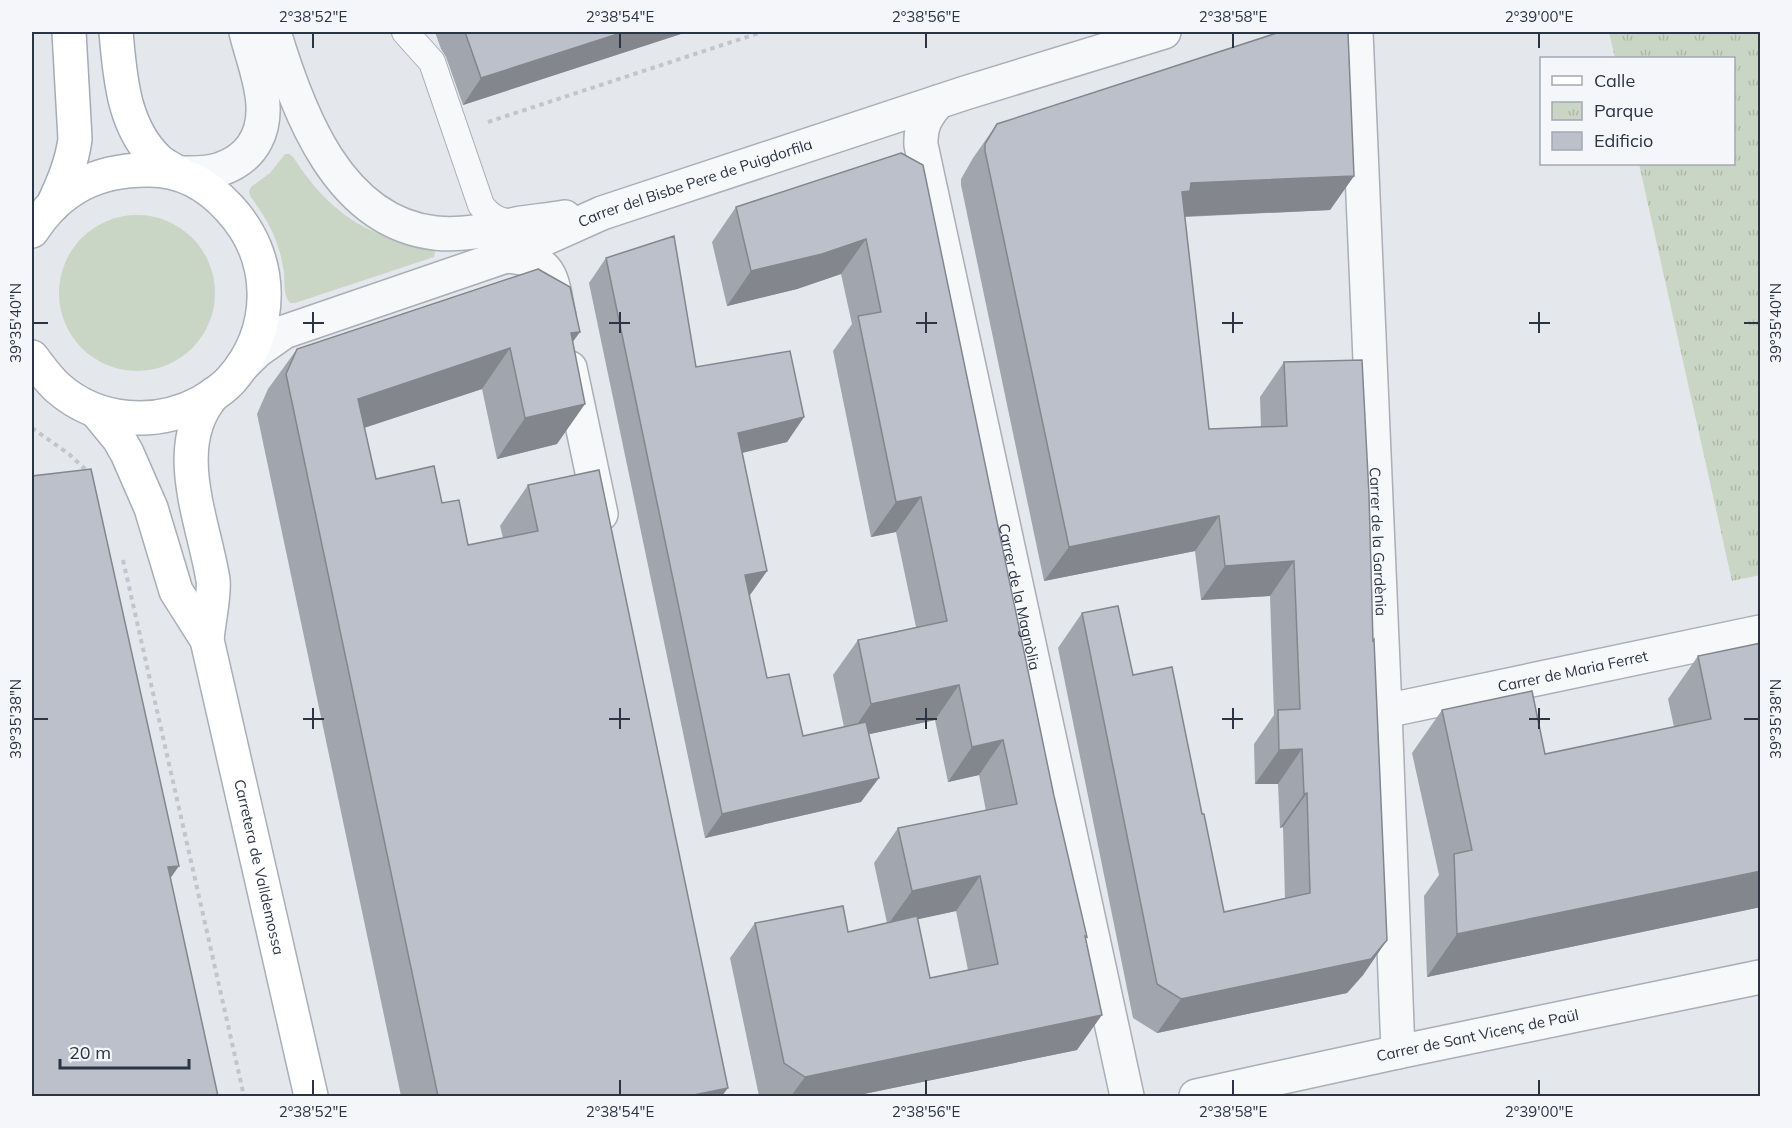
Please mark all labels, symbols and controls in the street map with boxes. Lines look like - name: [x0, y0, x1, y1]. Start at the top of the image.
- text: 2°38'52"E: [279, 7, 347, 26]
- text: 2°38'54"E: [586, 7, 654, 26]
- text: 2°38'56"E: [892, 7, 960, 26]
- text: 2°38'58"E: [1199, 7, 1267, 26]
- text: 2°39'00"E: [1505, 7, 1573, 26]
- legend: [1540, 57, 1735, 165]
- text: Calle: [1594, 69, 1635, 92]
- text: Parque: [1594, 99, 1653, 122]
- text: Edificio: [1594, 129, 1653, 152]
- street label: Carrer del Bisbe Pere de Puigdorfila: [575, 134, 815, 232]
- text: 39°35'40"N: [6, 283, 25, 363]
- text: 39°35'40"N: [1766, 283, 1785, 363]
- street label: Carrer de la Gardènia: [1366, 467, 1391, 616]
- street label: Carrer de la Magnòlia: [994, 522, 1044, 672]
- street label: Carrer de Maria Ferret: [1496, 646, 1650, 696]
- text: 39°35'38"N: [6, 679, 25, 759]
- text: 39°35'38"N: [1766, 679, 1785, 759]
- street label: Carretera de Valldemossa: [230, 777, 289, 957]
- street label: Carrer de Sant Vicenç de Paül: [1374, 1005, 1580, 1065]
- scale bar: [60, 1032, 189, 1070]
- text: 20 m: [69, 1041, 111, 1064]
- text: 2°38'52"E: [279, 1102, 347, 1121]
- text: 2°38'54"E: [586, 1102, 654, 1121]
- text: 2°38'56"E: [892, 1102, 960, 1121]
- text: 2°38'58"E: [1199, 1102, 1267, 1121]
- text: 2°39'00"E: [1505, 1102, 1573, 1121]

